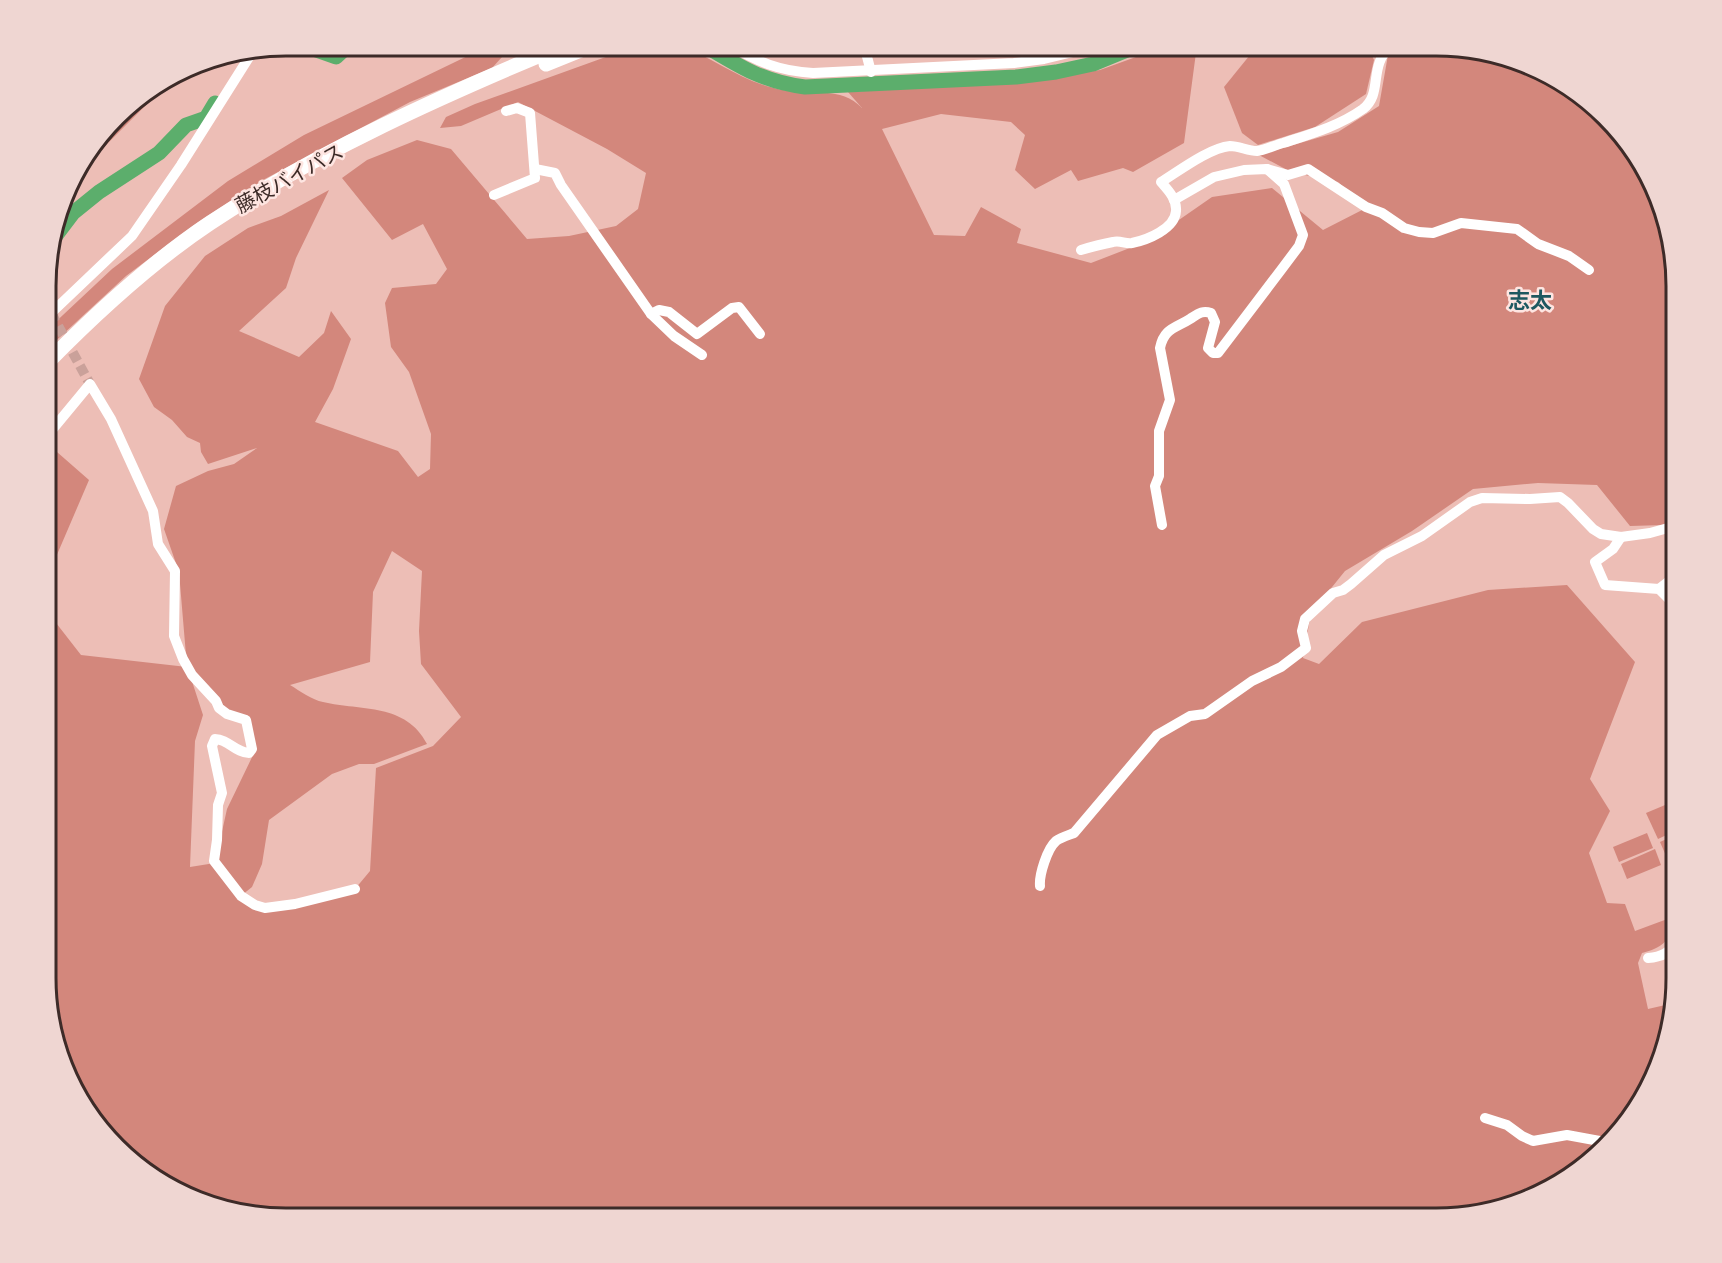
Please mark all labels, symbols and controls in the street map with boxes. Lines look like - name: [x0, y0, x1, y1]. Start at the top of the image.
- street label: 藤枝バイパス: [231, 139, 347, 217]
- district label: 志太: [1508, 287, 1552, 313]

